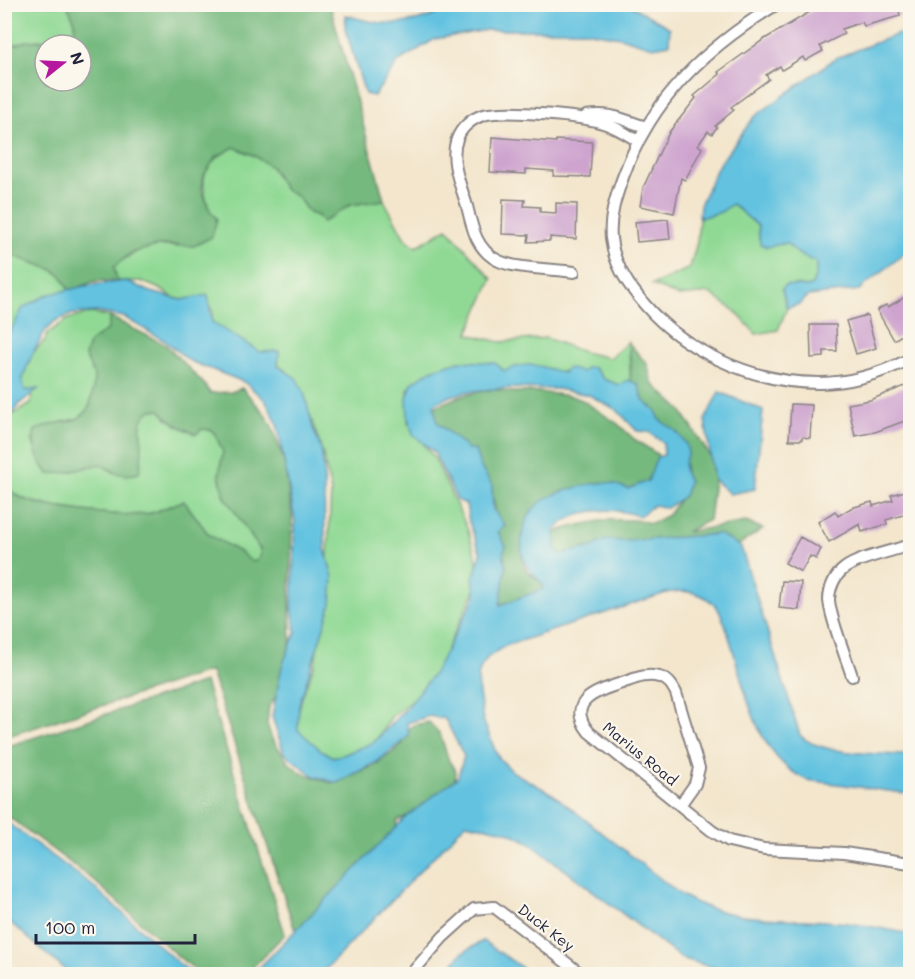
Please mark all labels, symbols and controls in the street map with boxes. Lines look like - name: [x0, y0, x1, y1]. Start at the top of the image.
- north arrow: [33, 33, 93, 93]
- text: N: [66, 49, 90, 67]
- street label: Marius Road: [599, 717, 682, 790]
- street label: Duck Key: [514, 899, 579, 956]
- scale bar: [36, 907, 195, 945]
- text: 100 m: [45, 915, 95, 939]

